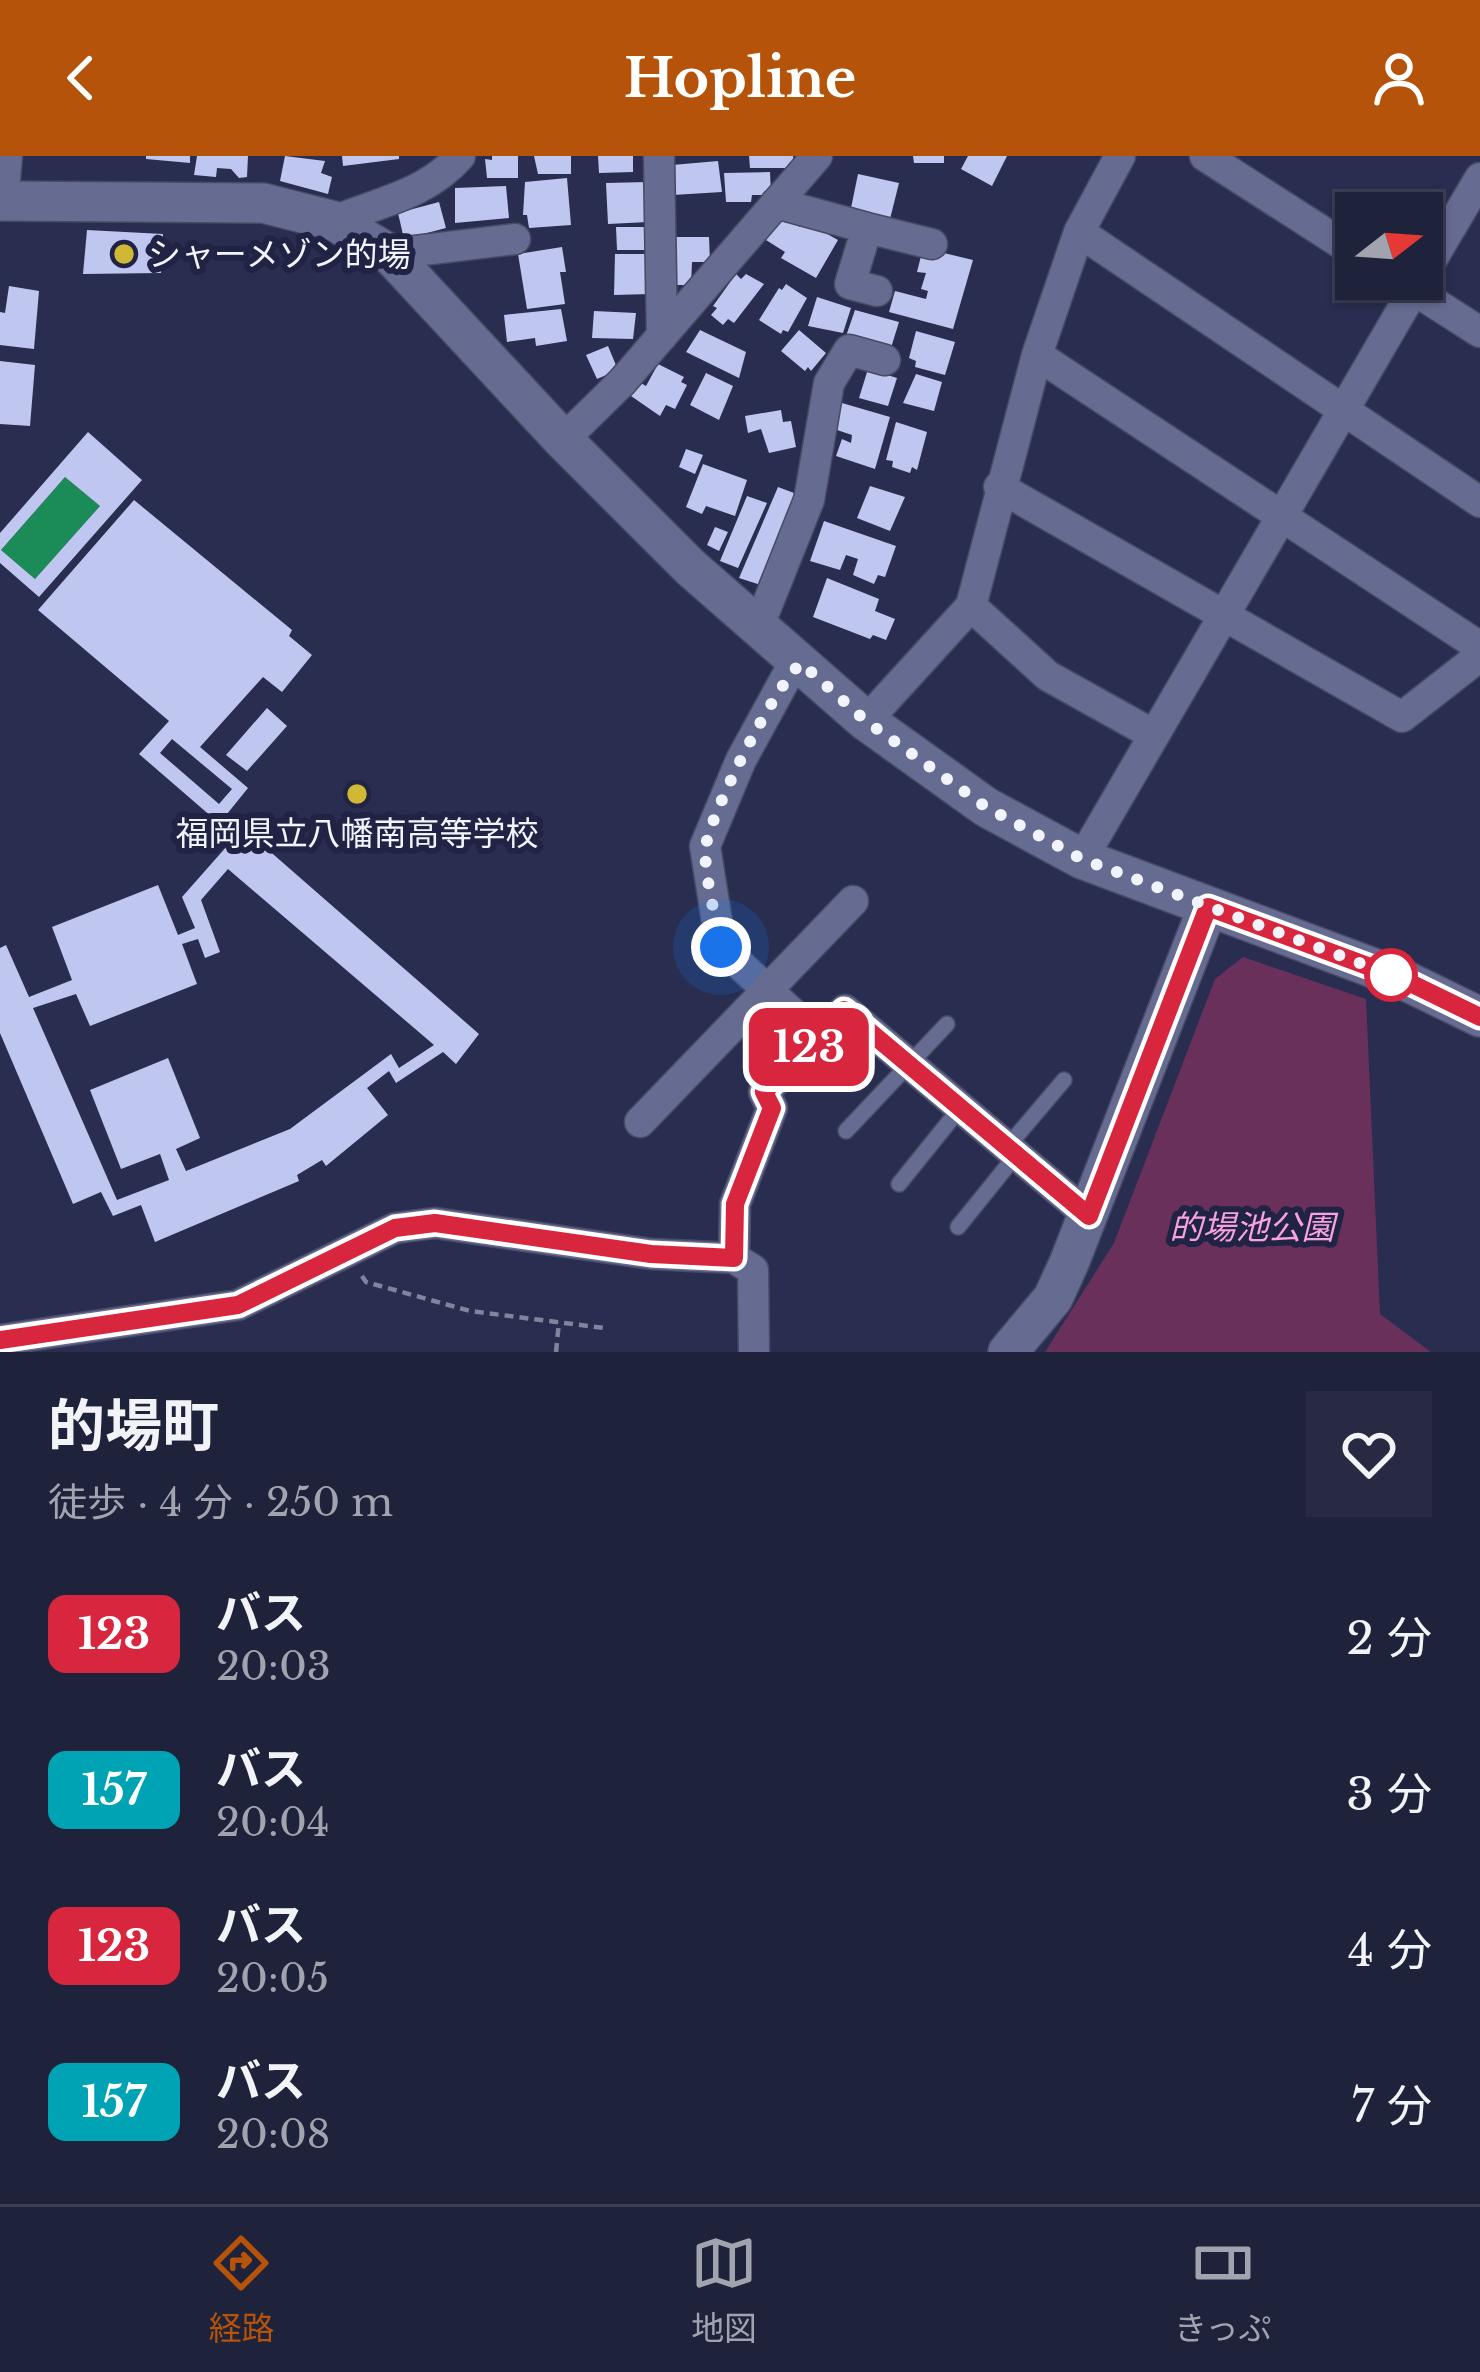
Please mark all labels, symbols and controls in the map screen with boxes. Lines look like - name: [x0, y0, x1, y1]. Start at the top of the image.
- icon: back: [48, 45, 114, 111]
- text: Hopline: [624, 45, 856, 112]
- icon: person: [1366, 45, 1432, 111]
- north arrow: [1335, 192, 1443, 300]
- map controls: [1335, 192, 1443, 300]
- place label: シャーメゾン的場: [148, 234, 411, 275]
- marker: シャーメゾン的場: [111, 241, 137, 267]
- marker: 福岡県立八幡南高等学校: [344, 781, 370, 807]
- place label: 福岡県立八幡南高等学校: [176, 813, 539, 854]
- your location: [691, 917, 751, 977]
- unlabelled marker: [1366, 950, 1416, 1000]
- line badge: 123: [740, 1008, 878, 1086]
- text: 123: [773, 1021, 845, 1073]
- park label: 的場池公園: [1170, 1207, 1339, 1248]
- text: 的場町: [48, 1391, 219, 1461]
- button: heart: [1306, 1391, 1432, 1517]
- text: 徒歩 · 4 分 · 250 m: [48, 1478, 393, 1527]
- text: バス: [216, 1585, 306, 1641]
- text: 123: [78, 1608, 150, 1660]
- text: 2 分: [1346, 1610, 1432, 1666]
- text: 20:03: [216, 1642, 331, 1691]
- text: バス: [216, 1741, 306, 1797]
- text: 157: [82, 1764, 146, 1816]
- text: 3 分: [1346, 1766, 1432, 1822]
- text: 20:04: [216, 1798, 330, 1847]
- text: バス: [216, 1897, 306, 1953]
- text: 123: [78, 1920, 150, 1972]
- text: 4 分: [1348, 1922, 1432, 1978]
- text: 20:05: [216, 1954, 329, 2003]
- text: バス: [216, 2053, 306, 2109]
- text: 157: [82, 2076, 146, 2128]
- text: 7 分: [1351, 2078, 1432, 2134]
- text: 20:08: [216, 2110, 330, 2159]
- tab: 経路: [208, 2230, 274, 2350]
- tab: 地図: [691, 2230, 757, 2350]
- tab: きっぷ: [1174, 2230, 1272, 2350]

